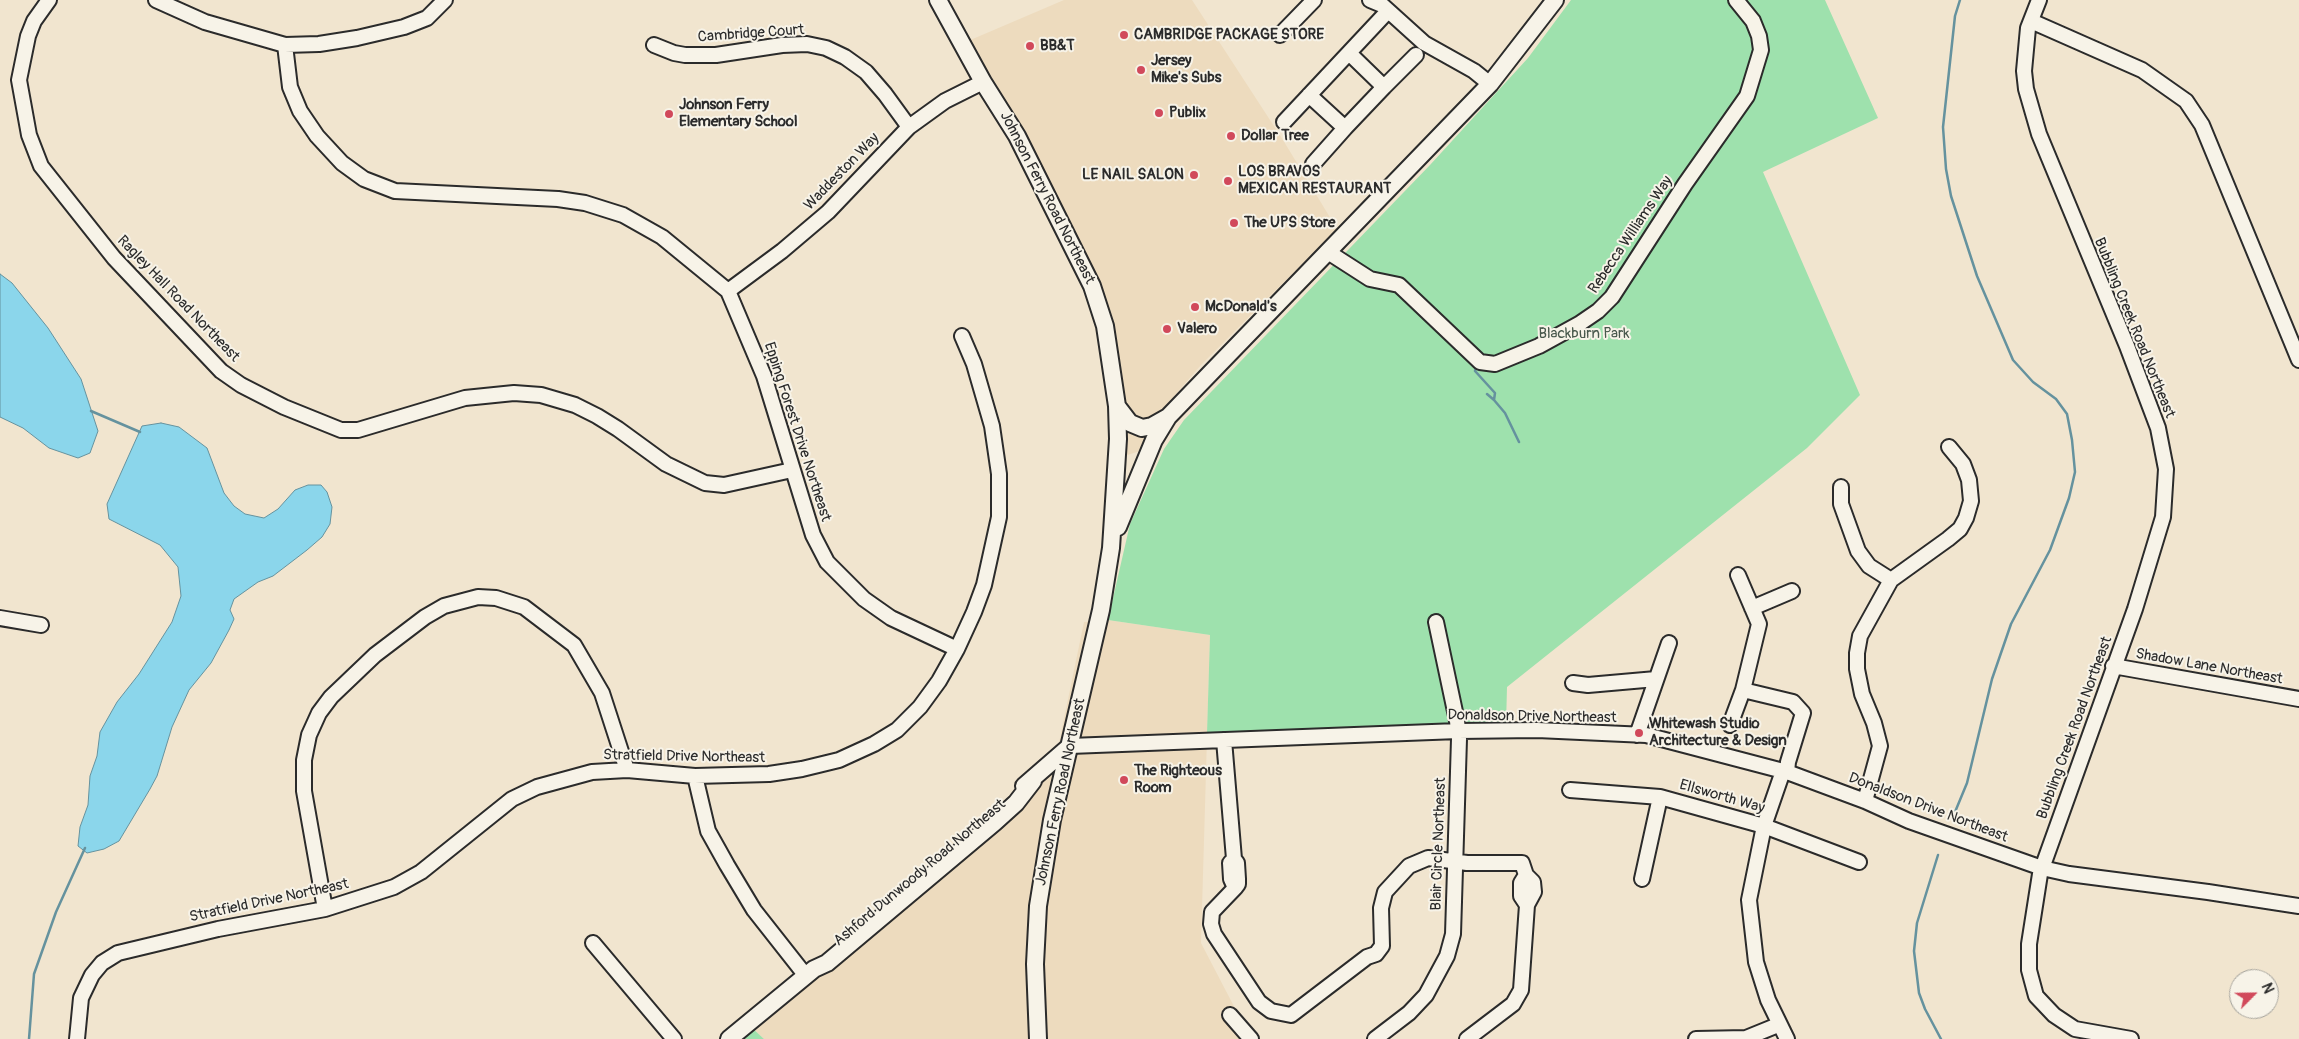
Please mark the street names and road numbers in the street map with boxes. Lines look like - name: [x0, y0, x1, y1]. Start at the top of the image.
- street label: Cambridge Court: [697, 21, 805, 47]
- street label: Johnson Ferry Road Northeast: [996, 109, 1098, 287]
- street label: Waddeston Way: [801, 130, 883, 214]
- street label: Rebecca Williams Way: [1585, 173, 1677, 297]
- street label: Ragley Hall Road Northeast: [113, 232, 243, 366]
- street label: Bubbling Creek Road Northeast: [2090, 235, 2178, 421]
- street label: Epping Forest Drive Northeast: [759, 340, 835, 524]
- street label: Bubbling Creek Road Northeast: [2034, 634, 2116, 822]
- street label: Shadow Lane Northeast: [2134, 645, 2284, 689]
- street label: Johnson Ferry Road Northeast: [1032, 697, 1090, 887]
- street label: Donaldson Drive Northeast: [1447, 707, 1617, 727]
- street label: Stratfield Drive Northeast: [603, 747, 765, 767]
- street label: Donaldson Drive Northeast: [1846, 769, 2010, 847]
- street label: Ellsworth Way: [1677, 776, 1767, 818]
- street label: Blair Circle Northeast: [1428, 777, 1450, 911]
- street label: Ashford Dunwoody Road Northeast: [830, 796, 1010, 950]
- street label: Stratfield Drive Northeast: [188, 875, 350, 927]

